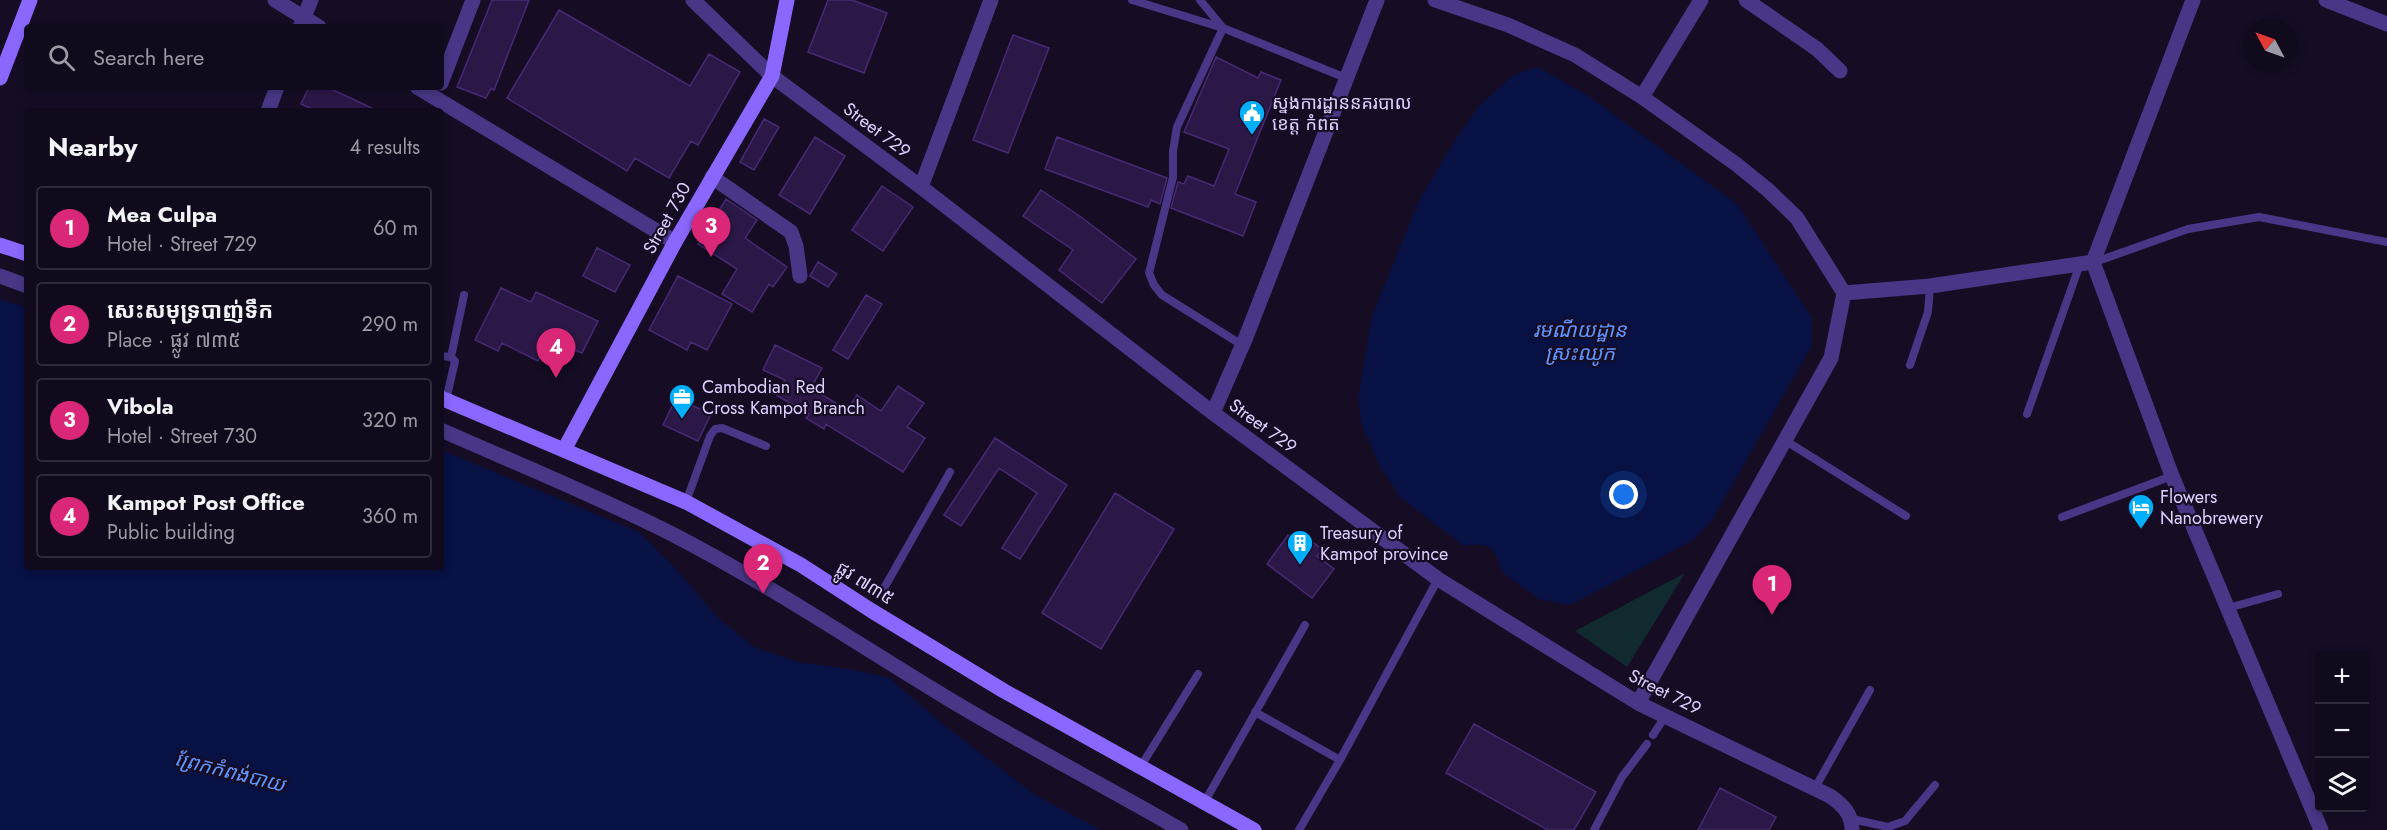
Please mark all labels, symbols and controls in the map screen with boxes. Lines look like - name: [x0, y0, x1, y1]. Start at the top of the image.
- north arrow: [2243, 18, 2297, 72]
- search box: [24, 24, 444, 90]
- icon: search: [45, 41, 78, 74]
- text: Search here: [93, 41, 204, 73]
- place label: ស្នងការដ្ឋាននគរបាល ខេត្ត កំពត: [1272, 90, 1411, 137]
- street label: Street 729: [838, 96, 916, 164]
- public building icon: ស្នងការដ្ឋាននគរបាល ខេត្ត កំពត: [1237, 98, 1267, 136]
- text: Nearby: [48, 128, 137, 166]
- text: 4 results: [349, 133, 420, 162]
- street label: Street 730: [637, 177, 697, 259]
- text: Mea Culpa: [107, 198, 217, 230]
- pin: 3: [692, 208, 730, 257]
- text: 1: [64, 214, 75, 243]
- text: 60 m: [373, 214, 418, 243]
- text: Hotel · Street 729: [107, 230, 257, 259]
- text: សេះសមុទ្របាញ់ទឹក: [107, 294, 273, 326]
- text: 2: [63, 310, 76, 339]
- text: 290 m: [362, 310, 418, 339]
- water label: រមណីយដ្ឋាន ស្រះឈូក: [1533, 316, 1628, 368]
- text: Place · ផ្លូវ ៧៣៥: [107, 326, 241, 355]
- pin: 4: [536, 328, 576, 378]
- place label: Cambodian Red Cross Kampot Branch: [702, 374, 865, 421]
- office icon: Cambodian Red Cross Kampot Branch: [667, 382, 697, 420]
- text: Vibola: [107, 390, 174, 422]
- street label: Street 729: [1224, 392, 1302, 460]
- text: 3: [63, 406, 76, 435]
- text: 320 m: [362, 406, 418, 435]
- text: Hotel · Street 730: [107, 422, 257, 451]
- your location: [1609, 480, 1638, 509]
- place label: Flowers Nanobrewery: [2160, 484, 2263, 531]
- text: Kampot Post Office: [107, 486, 305, 518]
- hotel icon: Flowers Nanobrewery: [2126, 492, 2156, 530]
- text: 4: [63, 502, 76, 531]
- text: 360 m: [362, 502, 418, 531]
- text: Public building: [107, 518, 235, 547]
- place label: Treasury of Kampot province: [1320, 520, 1448, 567]
- building icon: Treasury of Kampot province: [1285, 528, 1315, 566]
- pin: 2: [744, 544, 783, 594]
- street label: ផ្លូវ ៧៣៥: [829, 555, 899, 614]
- pin: 1: [1752, 566, 1792, 615]
- map controls: [2315, 650, 2369, 812]
- button: +: [2315, 650, 2369, 704]
- street label: Street 729: [1624, 663, 1706, 721]
- button: −: [2315, 704, 2369, 758]
- water label: ព្រែកកំពង់បាយ: [172, 744, 290, 800]
- button: layers: [2315, 758, 2369, 812]

